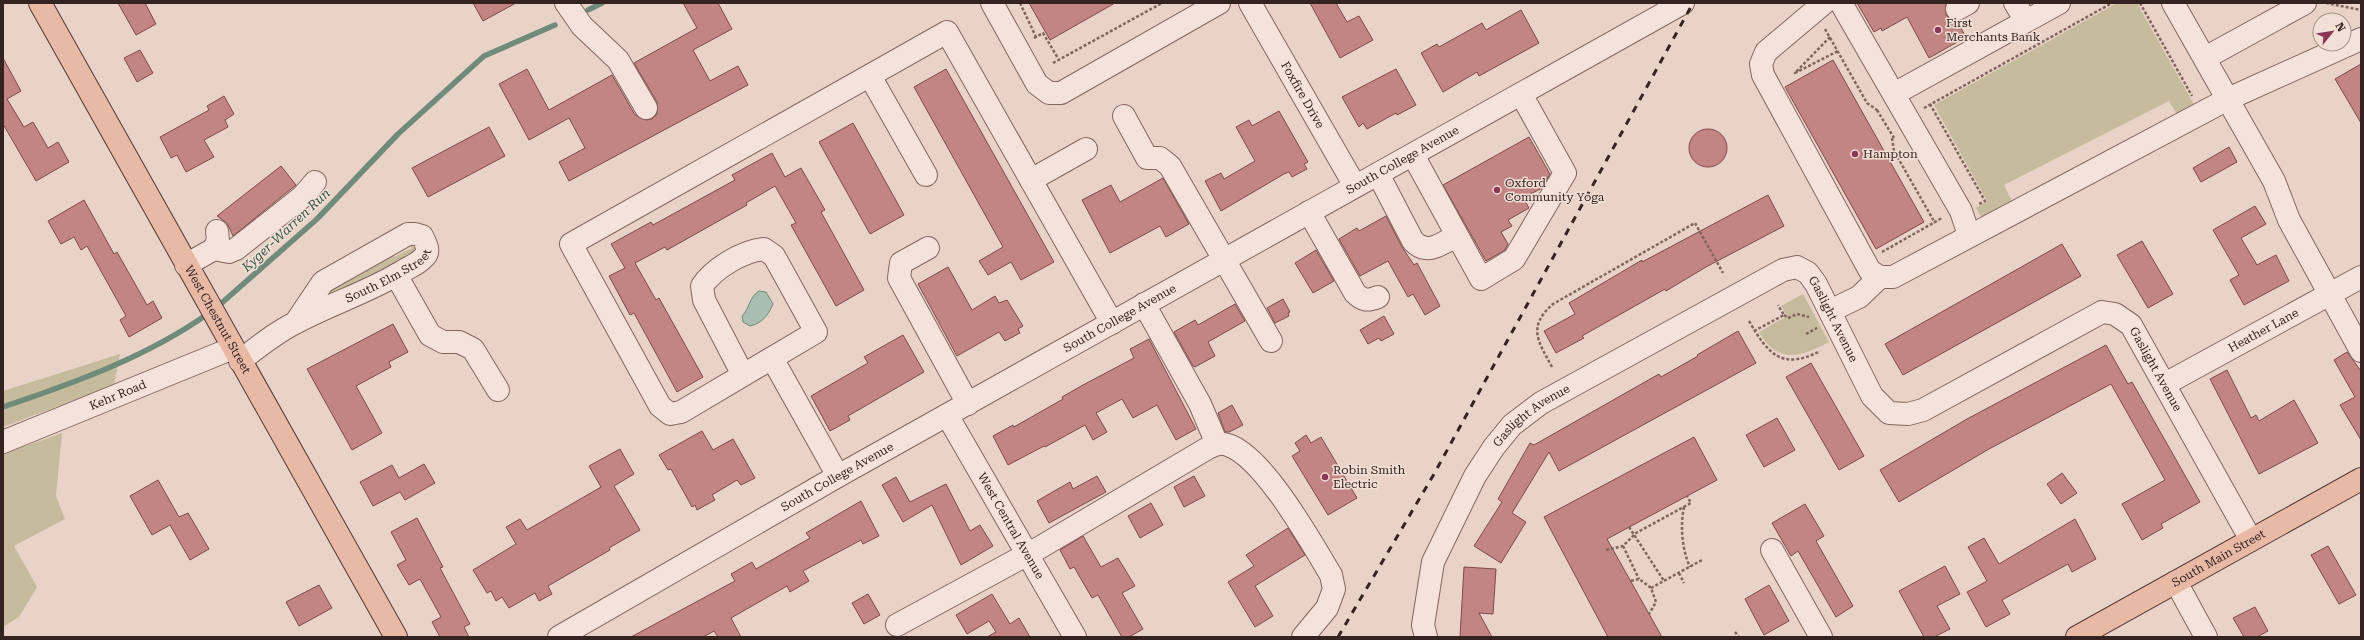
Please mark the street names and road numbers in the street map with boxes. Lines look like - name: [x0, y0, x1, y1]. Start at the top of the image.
- street label: Foxfire Drive: [1278, 59, 1328, 131]
- street label: South College Avenue: [1344, 123, 1462, 197]
- street label: South Elm Street: [343, 248, 434, 306]
- street label: West Chestnut Street: [182, 263, 254, 376]
- street label: Gaslight Avenue: [1806, 273, 1861, 365]
- street label: South College Avenue: [1061, 281, 1179, 355]
- street label: Heather Lane: [2226, 305, 2301, 355]
- street label: Gaslight Avenue: [2127, 325, 2185, 414]
- street label: Kehr Road: [87, 377, 149, 413]
- street label: Gaslight Avenue: [1490, 381, 1573, 450]
- street label: South College Avenue: [778, 439, 896, 514]
- street label: West Central Avenue: [975, 470, 1047, 582]
- street label: South Main Street: [2169, 526, 2268, 590]

